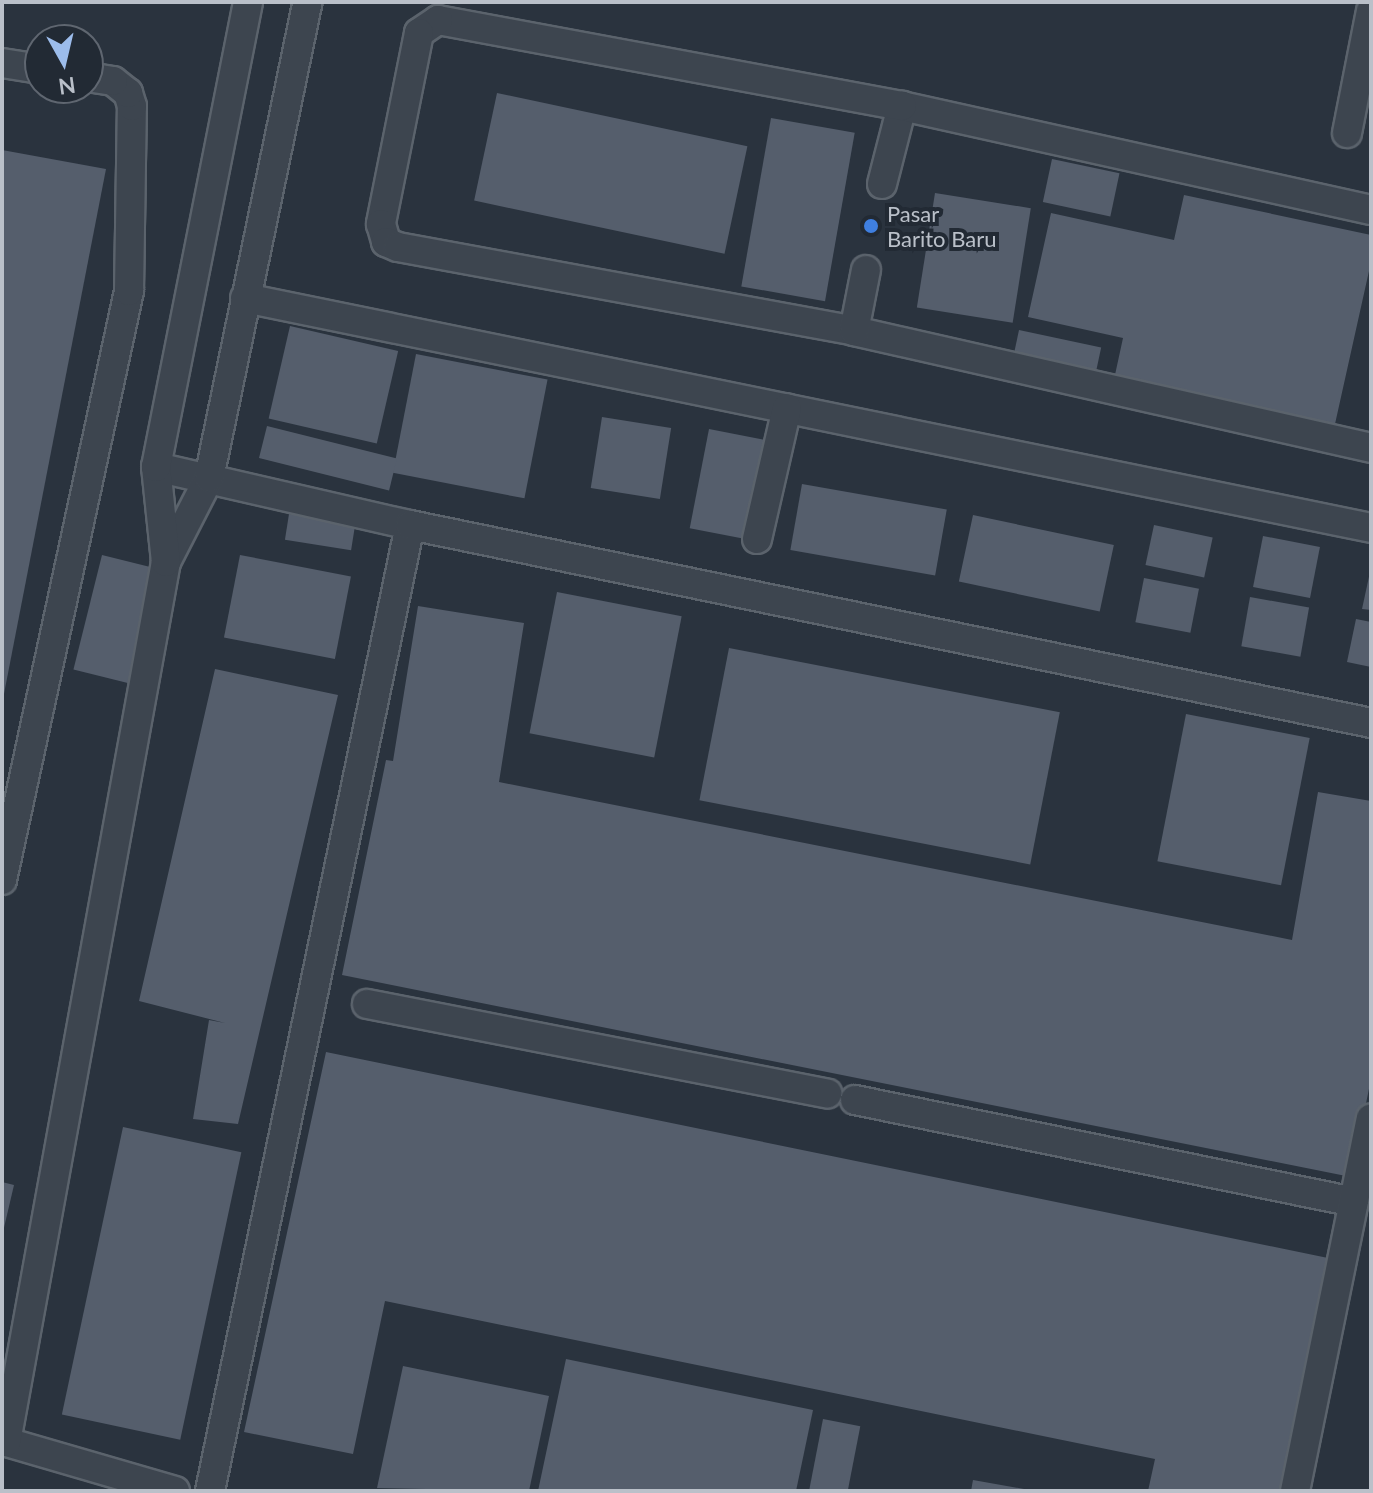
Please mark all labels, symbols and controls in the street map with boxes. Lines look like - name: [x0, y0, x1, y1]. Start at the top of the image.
- north arrow: [24, 24, 104, 104]
- text: N: [57, 72, 77, 101]
- place label: Pasar Barito Baru: [887, 200, 996, 252]
- marker: Pasar Barito Baru: [862, 217, 880, 235]

